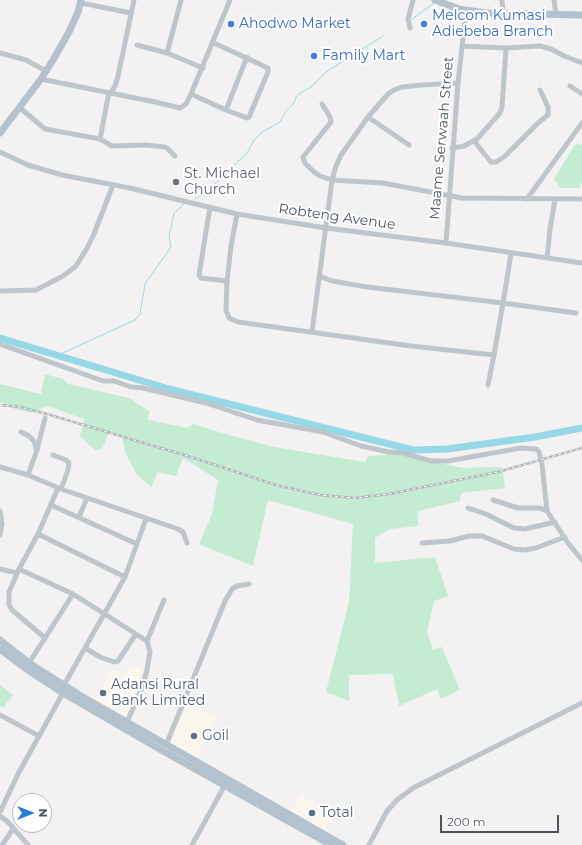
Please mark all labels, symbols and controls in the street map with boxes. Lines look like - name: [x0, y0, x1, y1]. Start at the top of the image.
- place label: Melcom Kumasi Adiebeba Branch: [432, 8, 554, 40]
- place label: Ahodwo Market: [239, 16, 351, 32]
- marker: Ahodwo Market: [226, 19, 236, 29]
- marker: Melcom Kumasi Adiebeba Branch: [419, 19, 429, 29]
- place label: Family Mart: [322, 48, 406, 64]
- marker: Family Mart: [309, 51, 319, 61]
- street label: Maame Serwaah Street: [426, 56, 458, 220]
- place label: St. Michael Church: [184, 166, 260, 198]
- marker: St. Michael Church: [171, 177, 181, 187]
- street label: Robteng Avenue: [277, 200, 397, 234]
- place label: Adansi Rural Bank Limited: [111, 677, 205, 710]
- marker: Adansi Rural Bank Limited: [98, 688, 108, 698]
- place label: Goil: [202, 728, 229, 744]
- marker: Goil: [189, 731, 199, 741]
- north arrow: [12, 793, 52, 833]
- place label: Total: [320, 805, 353, 821]
- scale bar: [442, 807, 561, 833]
- marker: Total: [307, 808, 317, 818]
- text: N: [36, 809, 50, 817]
- text: 200 m: [447, 814, 486, 829]

